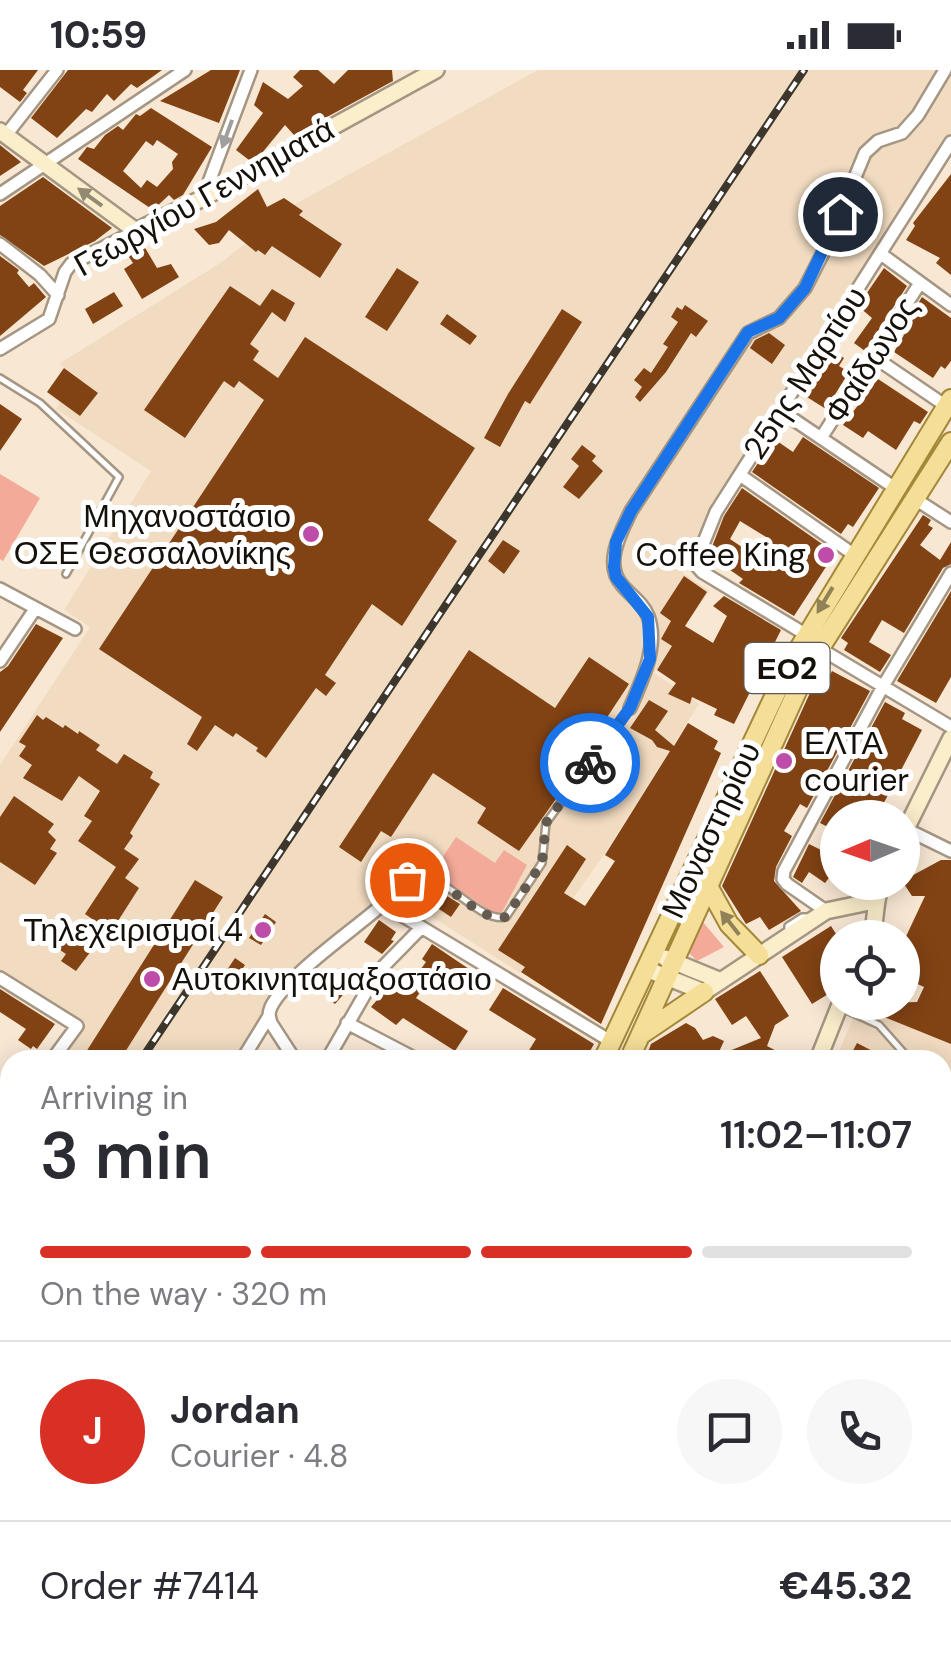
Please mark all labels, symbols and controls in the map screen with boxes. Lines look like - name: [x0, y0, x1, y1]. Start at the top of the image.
- text: 10:59: [50, 10, 147, 60]
- street label: Γεωργίου Γεννηματά: [66, 108, 342, 286]
- one-way arrow: [219, 120, 234, 150]
- pin: [798, 172, 883, 257]
- icon: home: [813, 187, 868, 242]
- one-way arrow: [76, 188, 103, 207]
- street label: 25ης Μαρτίου: [734, 279, 876, 467]
- street label: Φαίδωνος: [814, 289, 928, 431]
- place label: Μηχανοστάσιο ΟΣΕ Θεσσαλονίκης: [14, 495, 291, 574]
- marker: Μηχανοστάσιο ΟΣΕ Θεσσαλονίκης: [300, 523, 322, 545]
- place label: Coffee King: [636, 534, 806, 576]
- marker: Coffee King: [815, 544, 837, 566]
- one-way arrow: [817, 586, 834, 614]
- road number: ΕΟ2: [744, 643, 830, 693]
- courier: [540, 713, 640, 813]
- place label: ΕΛΤΑ courier: [804, 722, 909, 801]
- street label: Μοναστηρίου: [652, 735, 770, 925]
- icon: bike: [563, 736, 618, 791]
- marker: ΕΛΤΑ courier: [773, 750, 795, 772]
- north arrow: [820, 800, 920, 900]
- map controls: [820, 800, 920, 1020]
- pin: [365, 838, 450, 923]
- icon: bag: [380, 853, 435, 908]
- place label: Τηλεχειρισμοί 4: [23, 909, 243, 951]
- one-way arrow: [720, 911, 741, 936]
- marker: Τηλεχειρισμοί 4: [252, 919, 274, 941]
- button: locate: [820, 920, 920, 1020]
- place label: Αυτοκινηταμαξοστάσιο: [172, 958, 492, 1000]
- marker: Αυτοκινηταμαξοστάσιο: [141, 968, 163, 990]
- text: Arriving in: [40, 1077, 188, 1119]
- text: 11:02–11:07: [720, 1110, 912, 1160]
- text: 3 min: [40, 1114, 211, 1198]
- text: On the way · 320 m: [40, 1273, 327, 1315]
- button: chat: [677, 1379, 782, 1484]
- button: phone: [807, 1379, 912, 1484]
- text: Jordan: [170, 1385, 300, 1435]
- text: J: [82, 1406, 103, 1456]
- text: Courier · 4.8: [170, 1435, 348, 1477]
- text: Order #7414: [40, 1561, 259, 1611]
- text: €45.32: [779, 1561, 912, 1611]

